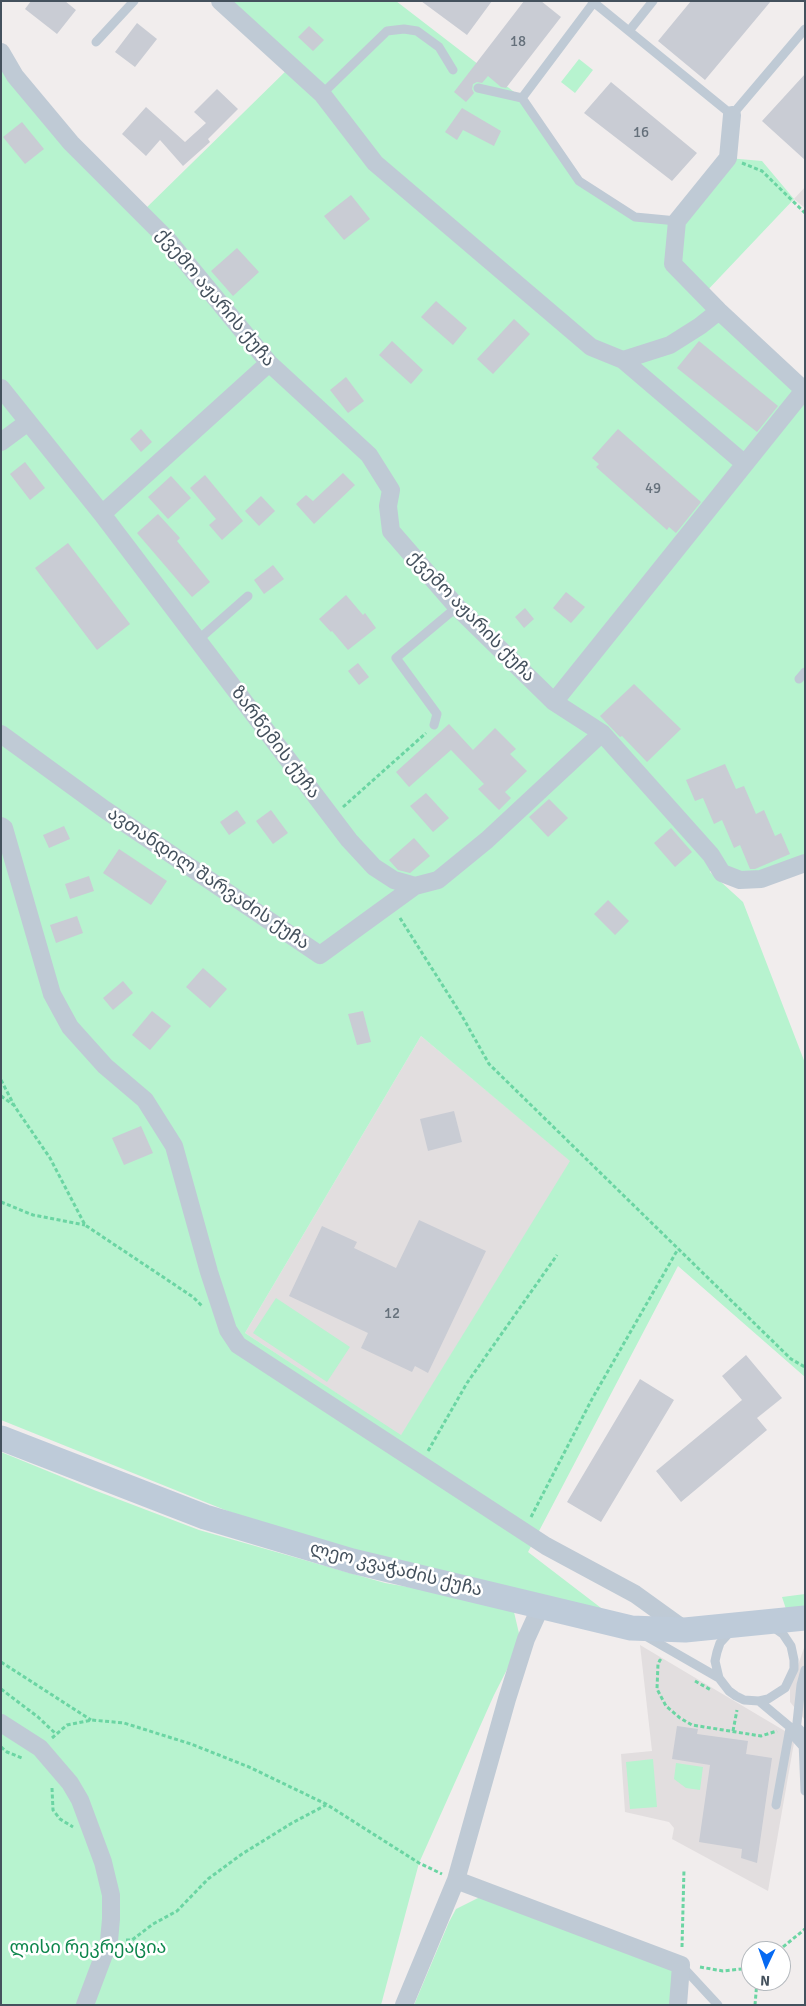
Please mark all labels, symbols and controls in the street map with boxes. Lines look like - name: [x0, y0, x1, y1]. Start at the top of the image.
- house number: 18: [510, 33, 526, 51]
- house number: 16: [633, 124, 649, 142]
- street label: ქვემო აჟარის ქუჩა: [151, 225, 279, 371]
- house number: 49: [645, 480, 661, 498]
- street label: ქვემო აჟარის ქუჩა: [403, 547, 539, 687]
- street label: ზარწემის ქუჩა: [226, 683, 324, 803]
- street label: ავთანდილ შარვაძის ქუჩა: [103, 803, 313, 955]
- house number: 12: [384, 1305, 400, 1323]
- street label: ლეო კვაჭაძის ქუჩა: [308, 1538, 484, 1602]
- park label: ლისი რეკრეაცია: [10, 1937, 166, 1959]
- north arrow: [741, 1941, 791, 1991]
- text: N: [760, 1972, 771, 1989]

